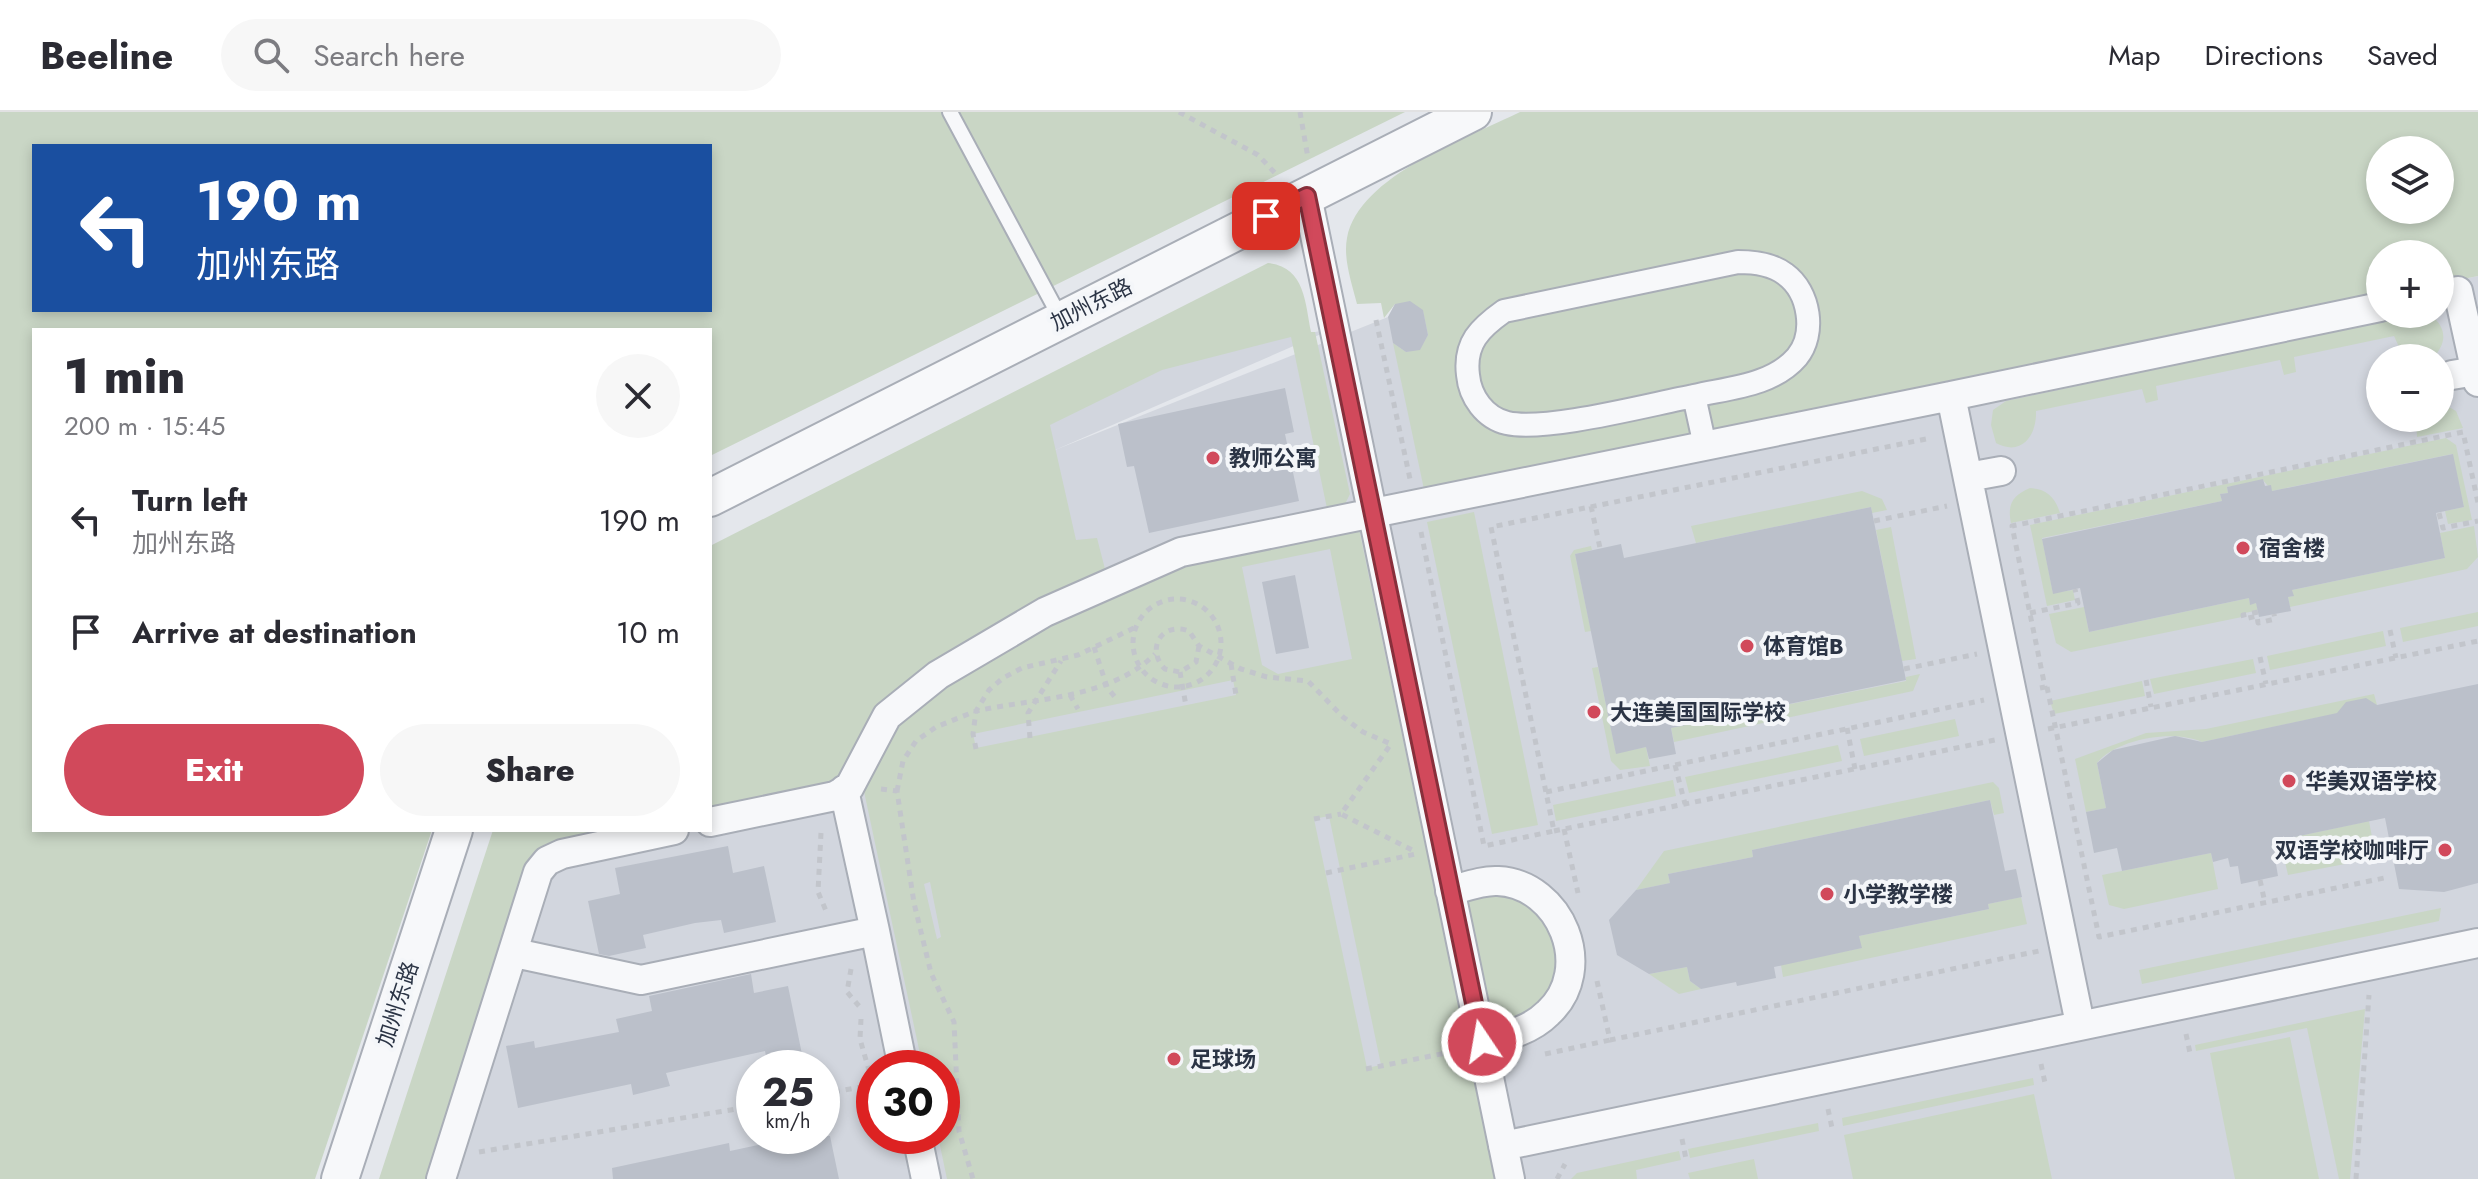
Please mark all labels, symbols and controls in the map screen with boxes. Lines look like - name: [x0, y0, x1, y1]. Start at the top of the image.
- search box: [221, 19, 781, 91]
- text: Beeline: [40, 28, 173, 83]
- icon: search: [249, 33, 293, 77]
- text: Search here: [313, 34, 465, 77]
- text: Map: [2108, 35, 2160, 76]
- text: Directions: [2204, 35, 2323, 76]
- text: Saved: [2367, 35, 2438, 76]
- map controls: [2366, 136, 2454, 432]
- button: layers: [2366, 136, 2454, 224]
- text: 190 m: [196, 160, 362, 241]
- icon: left: [64, 176, 168, 280]
- pin: [1232, 182, 1300, 250]
- icon: arrive: [1244, 194, 1288, 238]
- text: 加州东路: [196, 238, 340, 290]
- button: +: [2366, 240, 2454, 328]
- street label: 加州东路: [1045, 270, 1137, 338]
- text: 1 min: [64, 342, 185, 411]
- button: −: [2366, 344, 2454, 432]
- button: close: [596, 354, 680, 438]
- text: 200 m · 15:45: [64, 407, 225, 445]
- place label: 教师公寓: [1229, 442, 1317, 474]
- marker: 教师公寓: [1204, 449, 1222, 467]
- text: Turn left: [132, 479, 247, 522]
- icon: left: [64, 498, 108, 542]
- text: 190 m: [599, 499, 680, 542]
- text: 加州东路: [132, 524, 236, 562]
- place label: 宿舍楼: [2259, 532, 2325, 564]
- marker: 宿舍楼: [2234, 539, 2252, 557]
- icon: arrive: [64, 610, 108, 654]
- text: Arrive at destination: [132, 611, 417, 654]
- text: 10 m: [616, 611, 680, 654]
- place label: 体育馆B: [1763, 630, 1844, 662]
- marker: 体育馆B: [1738, 637, 1756, 655]
- place label: 大连美国国际学校: [1610, 696, 1786, 728]
- marker: 大连美国国际学校: [1585, 703, 1603, 721]
- button: Exit: [64, 724, 364, 816]
- button: Share: [380, 724, 680, 816]
- place label: 华美双语学校: [2305, 765, 2437, 797]
- marker: 华美双语学校: [2280, 772, 2298, 790]
- place label: 双语学校咖啡厅: [2275, 834, 2429, 866]
- marker: 双语学校咖啡厅: [2436, 841, 2454, 859]
- place label: 小学教学楼: [1843, 878, 1953, 910]
- marker: 小学教学楼: [1818, 885, 1836, 903]
- street label: 加州东路: [368, 957, 426, 1051]
- position arrow: [1440, 1000, 1524, 1084]
- place label: 足球场: [1190, 1043, 1256, 1075]
- speed limit sign: 30: [856, 1050, 960, 1154]
- marker: 足球场: [1165, 1050, 1183, 1068]
- text: 25: [762, 1063, 814, 1121]
- text: km/h: [765, 1107, 811, 1136]

